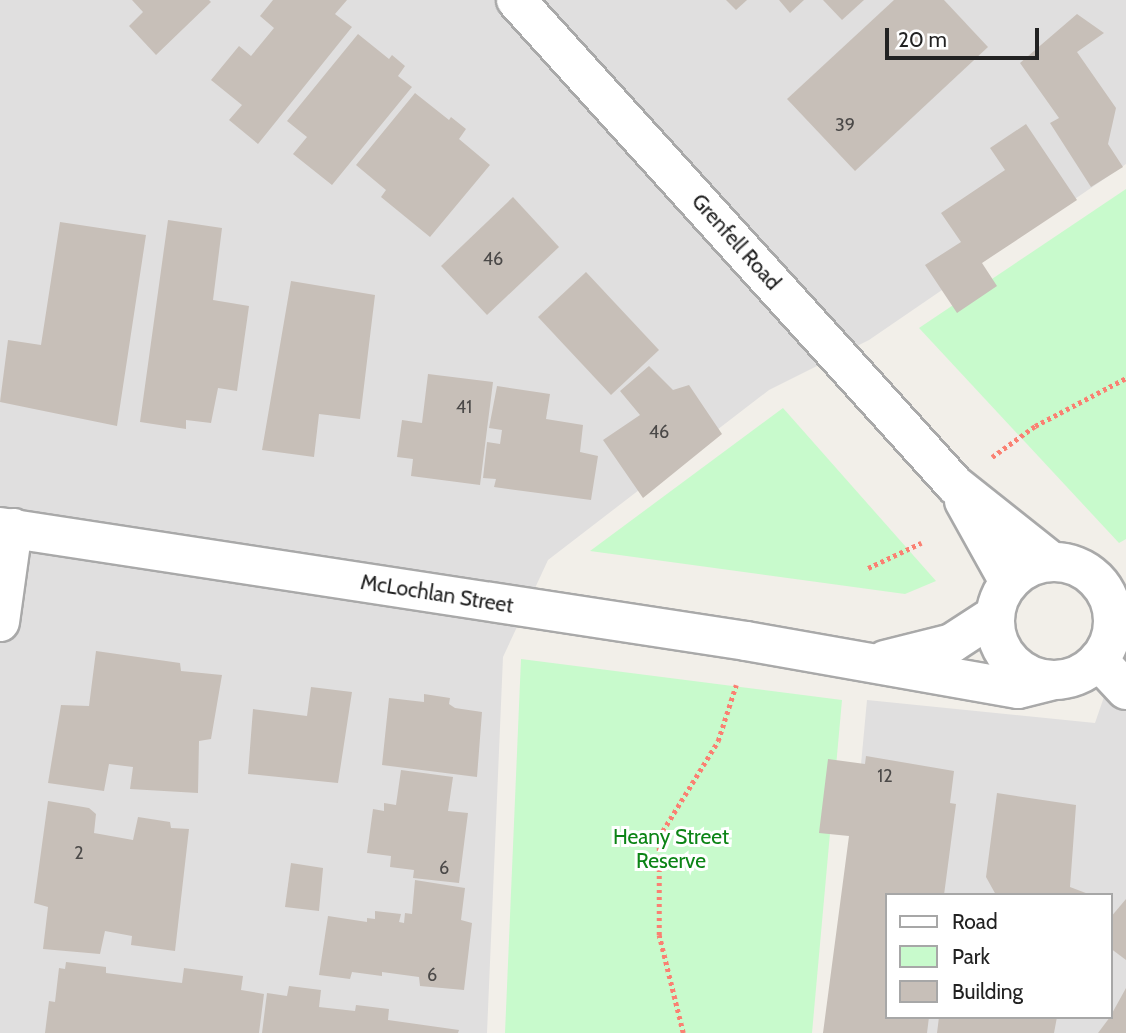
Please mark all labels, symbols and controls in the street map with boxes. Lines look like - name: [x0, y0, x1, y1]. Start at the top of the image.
- scale bar: [888, 14, 1042, 58]
- text: 20 m: [898, 27, 947, 52]
- house number: 39: [835, 114, 855, 136]
- street label: Grenfell Road: [686, 189, 786, 295]
- house number: 46: [483, 248, 503, 270]
- house number: 41: [456, 396, 472, 418]
- house number: 46: [649, 421, 669, 443]
- street label: McLochlan Street: [359, 569, 515, 619]
- house number: 12: [877, 765, 893, 787]
- park label: Heany Street Reserve: [613, 824, 729, 874]
- house number: 2: [74, 842, 84, 864]
- house number: 6: [439, 857, 449, 879]
- legend: [884, 893, 1112, 1019]
- text: Road: [952, 909, 998, 934]
- text: Park: [952, 944, 990, 969]
- house number: 6: [427, 964, 437, 986]
- text: Building: [952, 979, 1023, 1004]

